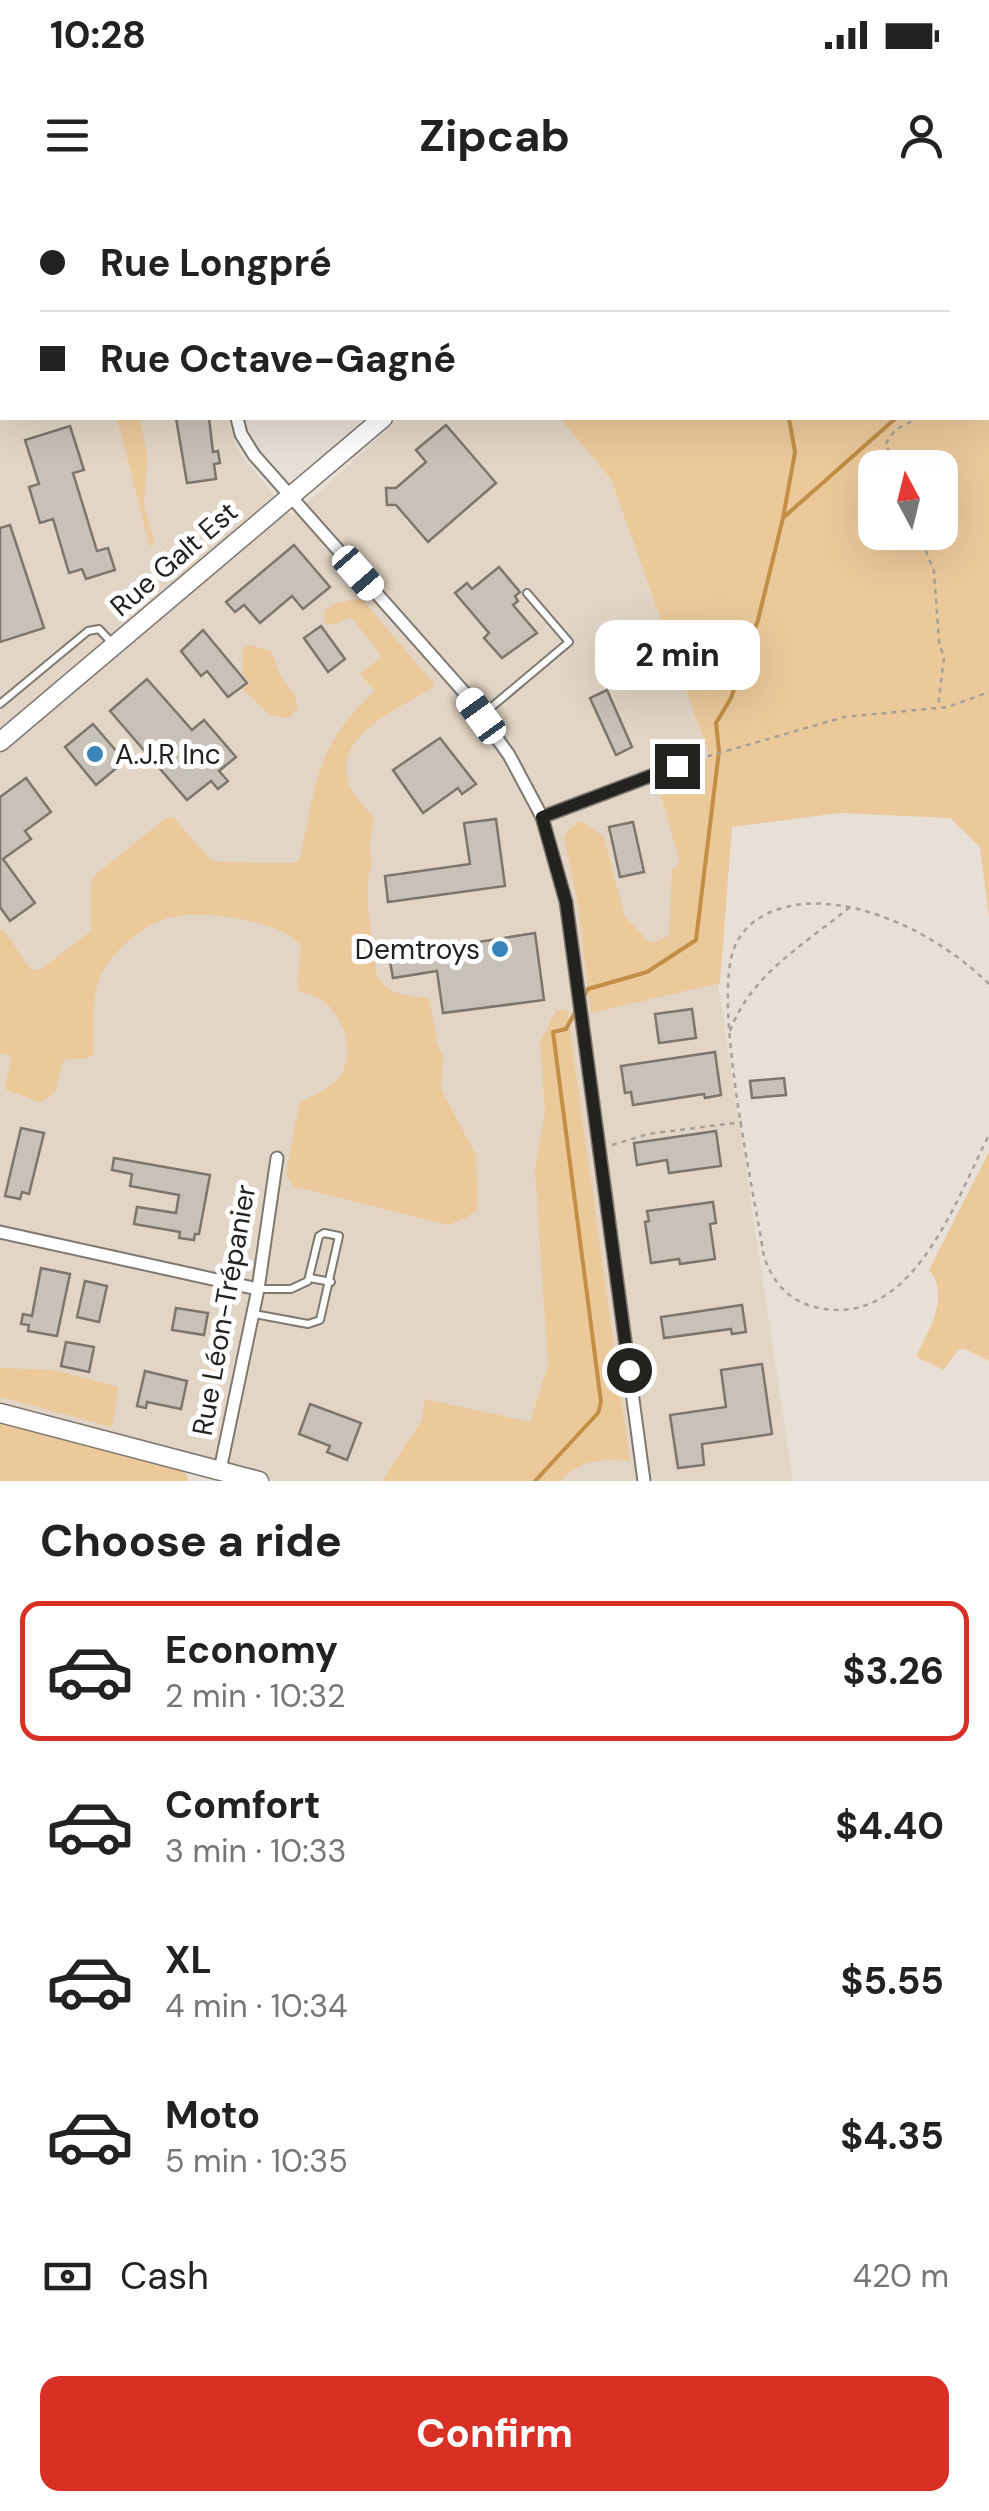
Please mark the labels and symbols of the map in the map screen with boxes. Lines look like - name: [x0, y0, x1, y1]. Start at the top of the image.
- north arrow: [858, 450, 958, 550]
- street label: Rue Galt Est: [102, 493, 246, 625]
- car: [327, 541, 389, 605]
- callout: 2 min: [594, 621, 760, 691]
- car: [451, 683, 511, 749]
- place label: A.J.R Inc: [115, 736, 221, 773]
- marker: A.J.R Inc: [84, 743, 106, 765]
- route end: [655, 744, 700, 789]
- place label: Demtroys: [355, 931, 480, 968]
- marker: Demtroys: [489, 938, 511, 960]
- street label: Rue Léon-Trépanier: [184, 1182, 264, 1438]
- route start: [607, 1348, 652, 1393]

